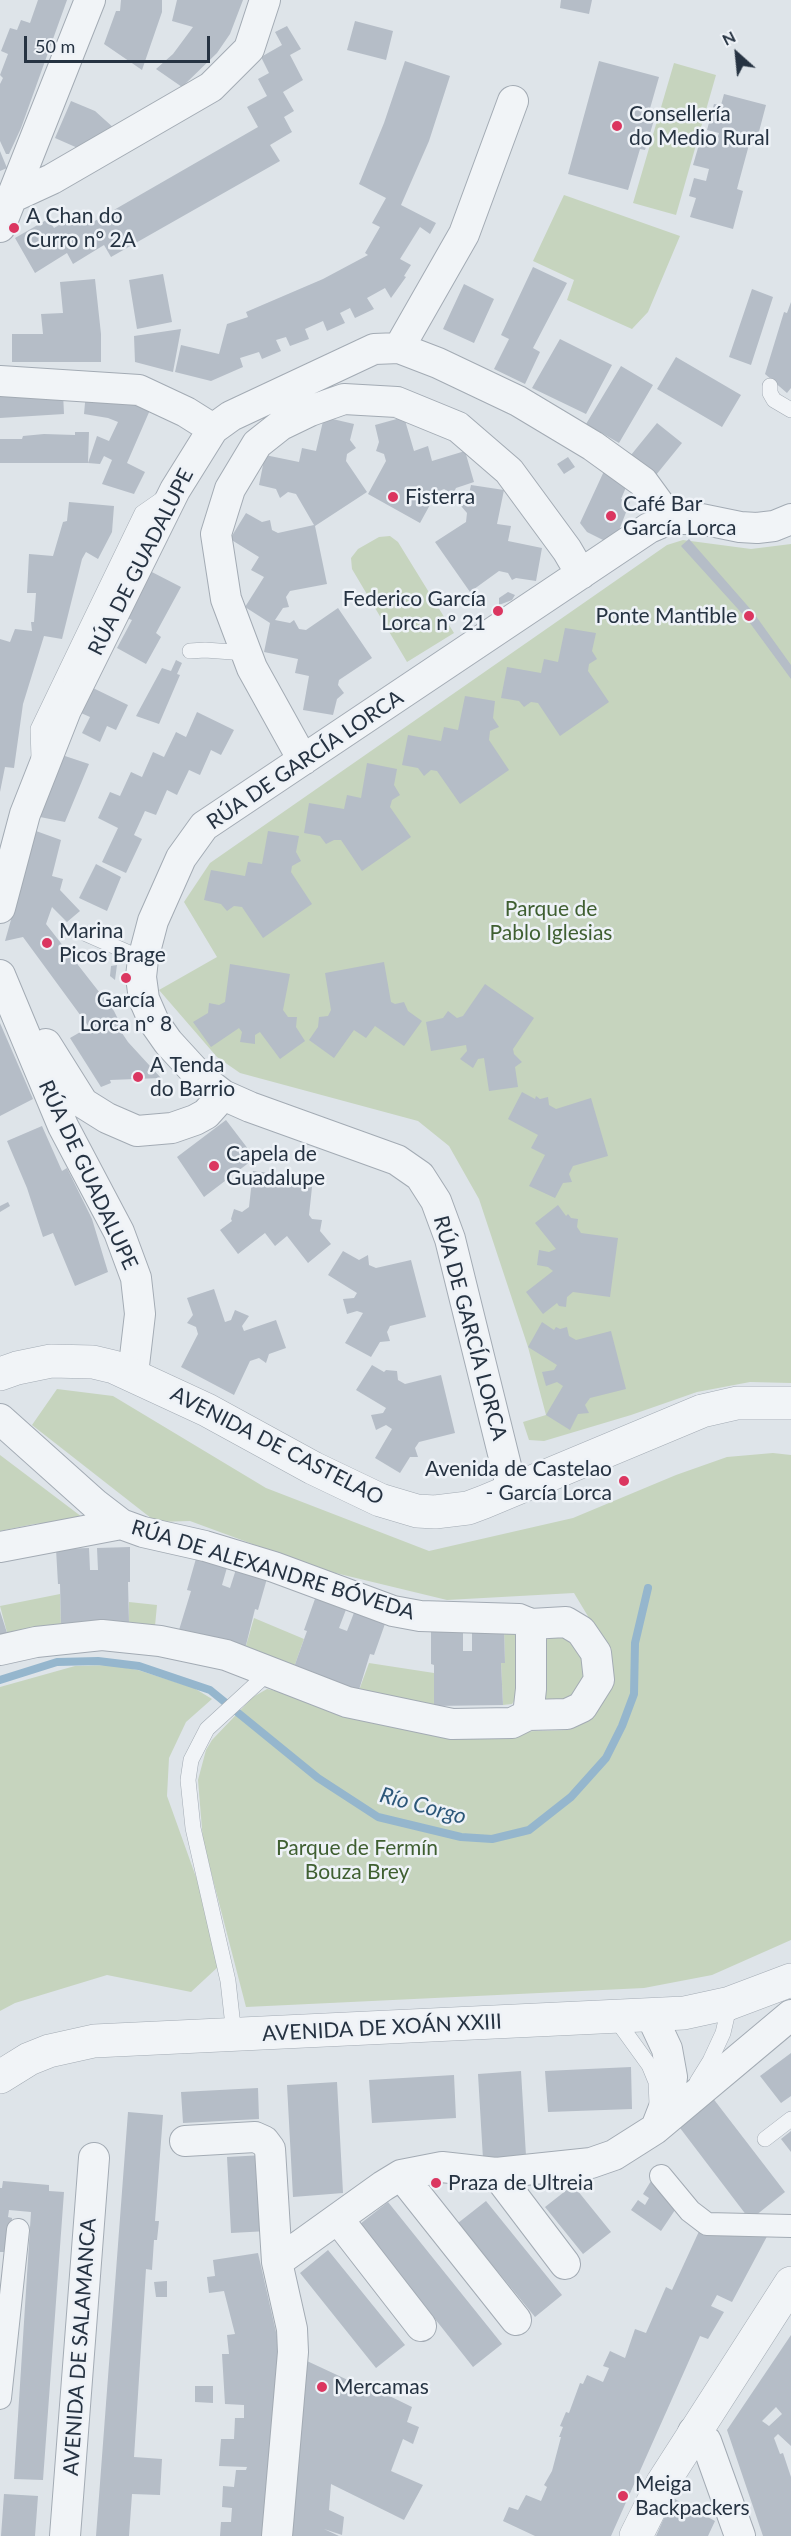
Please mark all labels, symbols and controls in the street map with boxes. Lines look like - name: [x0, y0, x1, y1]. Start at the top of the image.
- scale bar: [27, 24, 213, 62]
- north arrow: [707, 24, 767, 84]
- text: N: [719, 26, 738, 49]
- text: 50 m: [35, 35, 75, 57]
- place label: Consellería do Medio Rural: [629, 101, 770, 151]
- marker: Consellería do Medio Rural: [610, 119, 624, 133]
- place label: A Chan do Curro n° 2A: [26, 203, 136, 253]
- marker: A Chan do Curro n° 2A: [7, 221, 21, 235]
- street label: RÚA DE GUADALUPE: [83, 464, 199, 660]
- place label: Fisterra: [405, 484, 475, 510]
- marker: Fisterra: [386, 490, 400, 504]
- place label: Café Bar García Lorca: [623, 491, 736, 541]
- marker: Café Bar García Lorca: [604, 509, 618, 523]
- place label: Federico García Lorca nº 21: [343, 586, 486, 636]
- place label: Ponte Mantible: [596, 603, 737, 629]
- marker: Federico García Lorca nº 21: [491, 604, 505, 618]
- marker: Ponte Mantible: [742, 609, 756, 623]
- street label: RÚA DE GARCÍA LORCA: [202, 685, 408, 835]
- park label: Parque de Pablo Iglesias: [490, 896, 612, 946]
- place label: Marina Picos Brage: [59, 918, 166, 968]
- marker: Marina Picos Brage: [40, 936, 54, 950]
- marker: García Lorca nº 8: [119, 971, 133, 985]
- place label: García Lorca nº 8: [80, 987, 172, 1037]
- place label: A Tenda do Barrio: [150, 1052, 235, 1102]
- marker: A Tenda do Barrio: [131, 1070, 145, 1084]
- street label: RÚA DE GUADALUPE: [33, 1076, 143, 1274]
- place label: Capela de Guadalupe: [226, 1141, 325, 1191]
- marker: Capela de Guadalupe: [207, 1159, 221, 1173]
- street label: RÚA DE GARCÍA LORCA: [428, 1213, 512, 1443]
- street label: AVENIDA DE CASTELAO: [166, 1381, 388, 1511]
- place label: Avenida de Castelao - García Lorca: [425, 1456, 612, 1506]
- marker: Avenida de Castelao - García Lorca: [617, 1474, 631, 1488]
- street label: RÚA DE ALEXANDRE BÓVEDA: [128, 1515, 418, 1625]
- water label: Río Corgo: [377, 1782, 469, 1830]
- park label: Parque de Fermín Bouza Brey: [276, 1835, 438, 1885]
- street label: AVENIDA DE XOÁN XXIII: [262, 2009, 502, 2047]
- place label: Praza de Ultreia: [448, 2170, 593, 2196]
- marker: Praza de Ultreia: [429, 2176, 443, 2190]
- street label: AVENIDA DE SALAMANCA: [58, 2217, 102, 2477]
- place label: Mercamas: [334, 2374, 429, 2400]
- marker: Mercamas: [315, 2380, 329, 2394]
- place label: Meiga Backpackers: [635, 2471, 750, 2521]
- marker: Meiga Backpackers: [616, 2489, 630, 2503]

